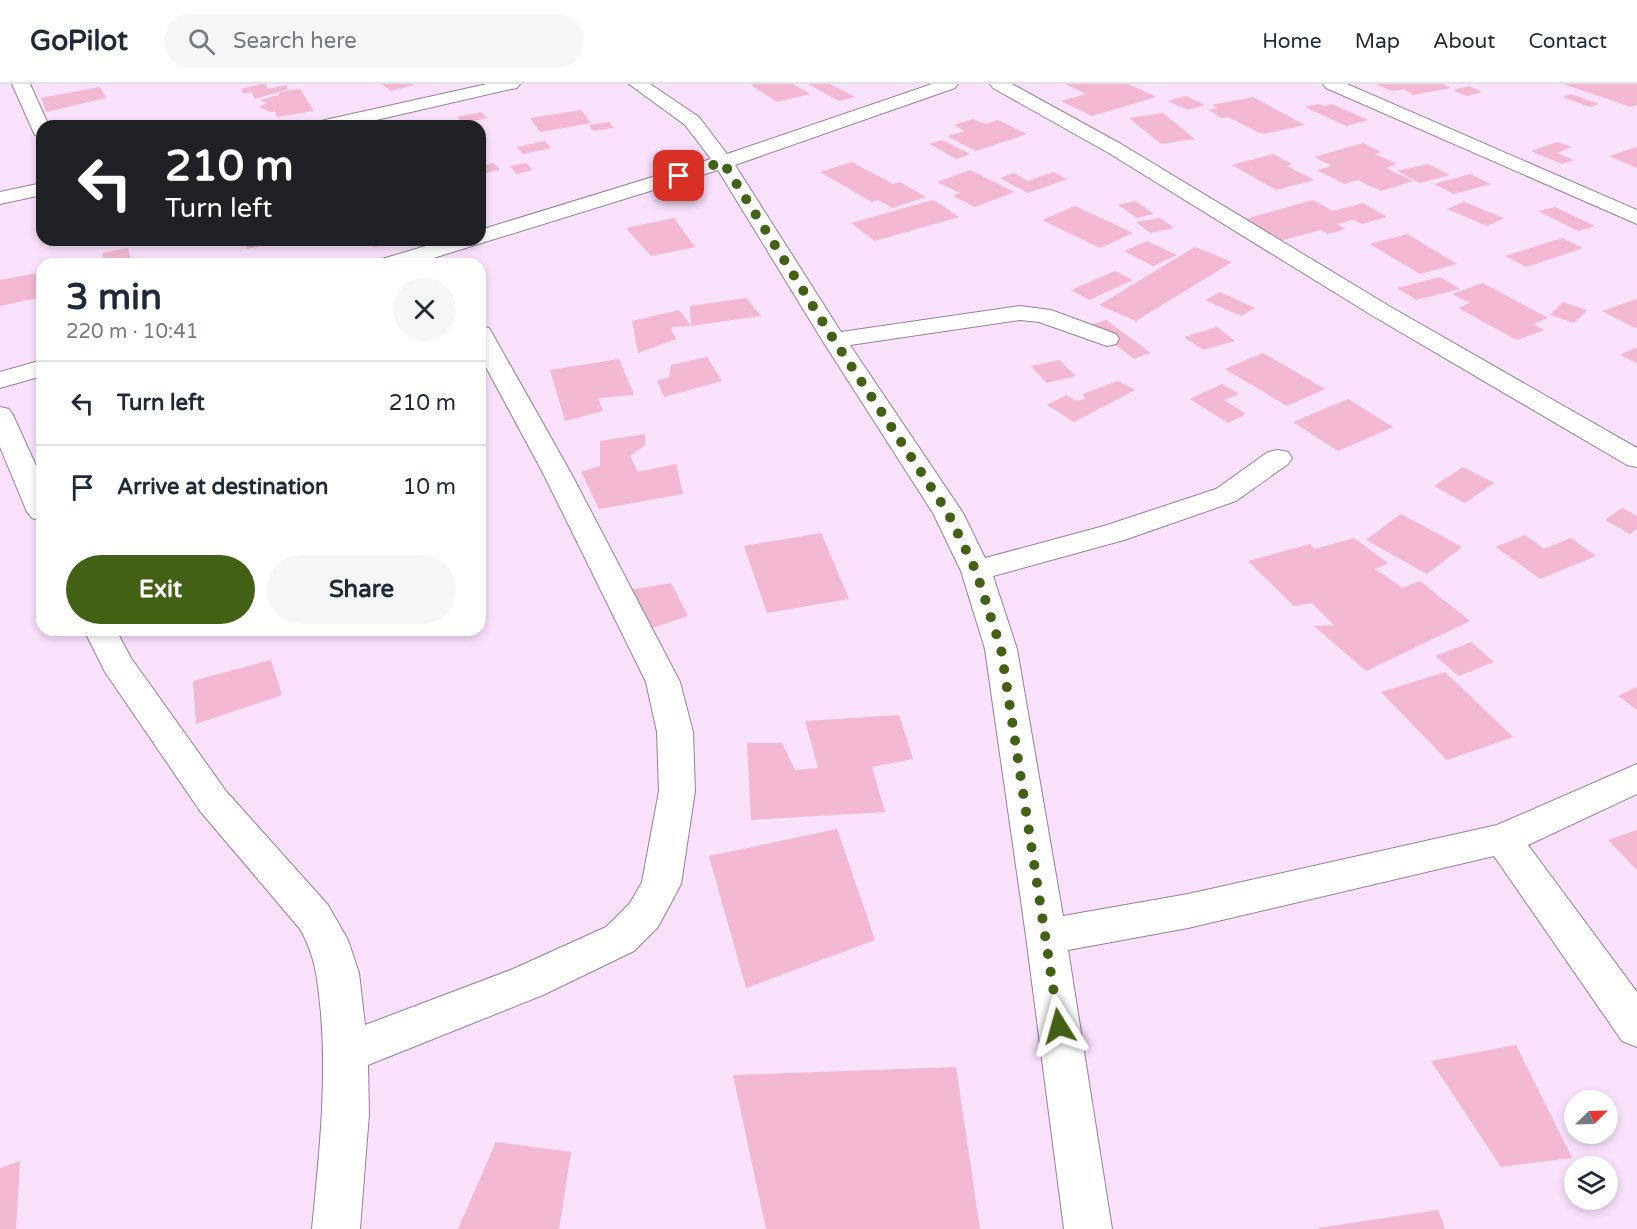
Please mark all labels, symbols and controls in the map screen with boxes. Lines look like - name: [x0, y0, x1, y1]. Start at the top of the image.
- search box: [164, 14, 584, 68]
- text: GoPilot: [30, 24, 128, 58]
- icon: search: [185, 25, 218, 58]
- text: Search here: [233, 28, 357, 54]
- text: Home: [1262, 29, 1322, 54]
- text: Map: [1355, 29, 1400, 54]
- text: About: [1433, 29, 1495, 54]
- text: Contact: [1528, 29, 1607, 54]
- text: 210 m: [165, 141, 294, 192]
- icon: left: [66, 144, 144, 222]
- pin: [653, 150, 704, 201]
- icon: arrive: [662, 159, 695, 192]
- text: Turn left: [165, 192, 272, 225]
- text: 3 min: [66, 276, 162, 319]
- button: close: [393, 278, 456, 341]
- text: 220 m · 10:41: [66, 320, 198, 344]
- icon: left: [66, 387, 99, 420]
- text: Turn left: [117, 390, 205, 416]
- text: 210 m: [389, 390, 456, 416]
- icon: arrive: [66, 471, 99, 504]
- text: Arrive at destination: [117, 474, 328, 500]
- text: 10 m: [402, 474, 456, 500]
- button: Exit: [66, 555, 255, 624]
- button: Share: [267, 555, 456, 624]
- position arrow: [1027, 994, 1091, 1058]
- north arrow: [1564, 1090, 1618, 1144]
- map controls: [1564, 1090, 1618, 1210]
- button: layers: [1564, 1156, 1618, 1210]

